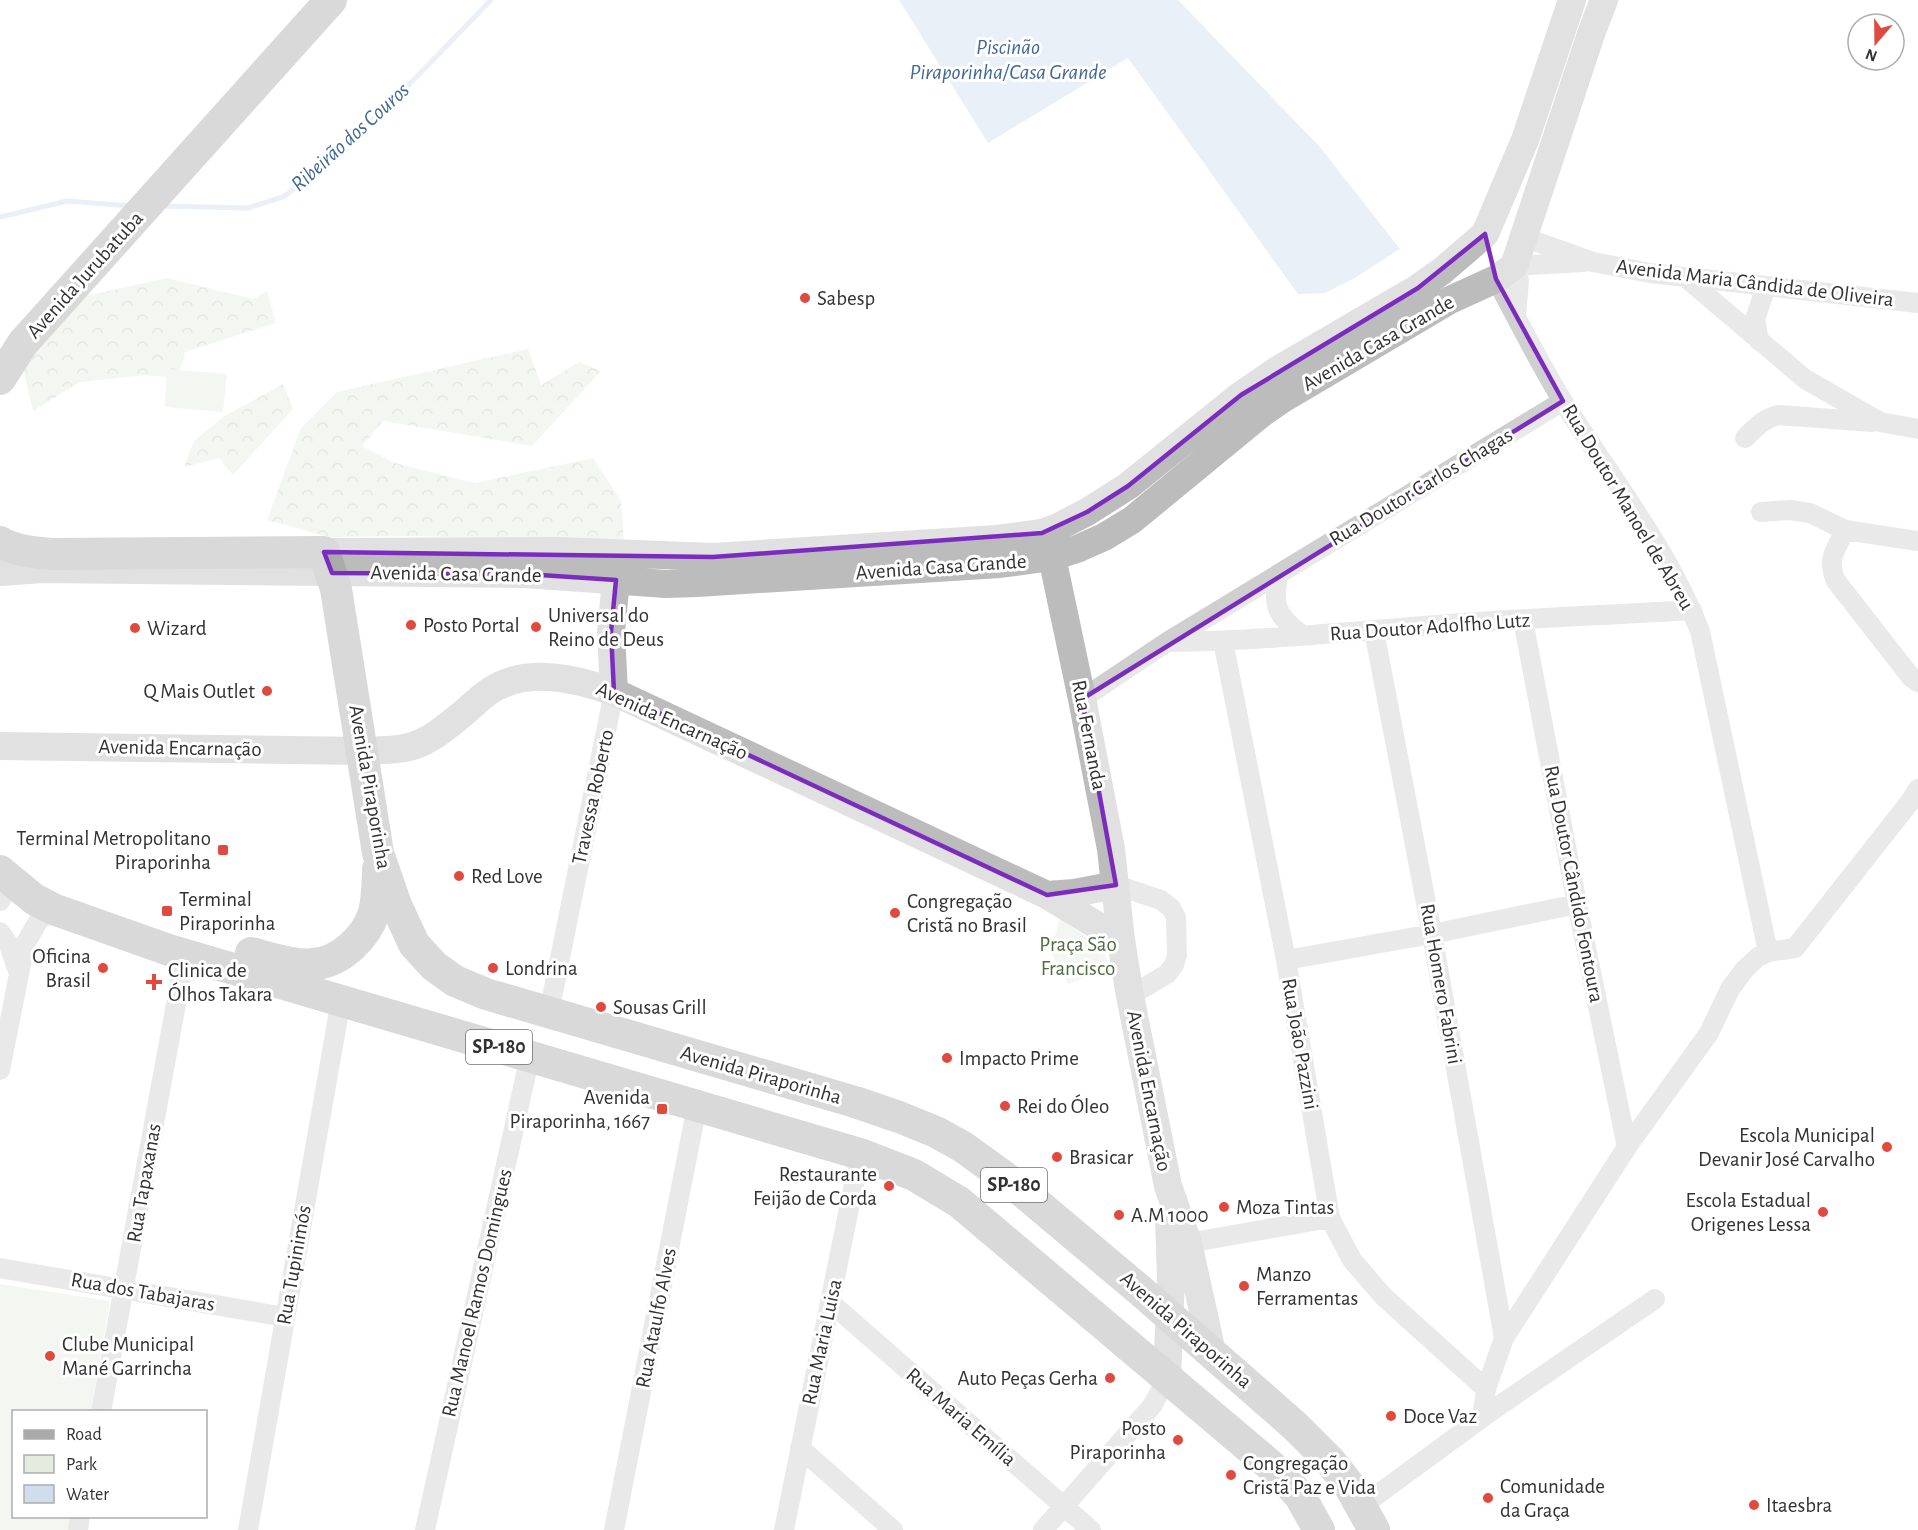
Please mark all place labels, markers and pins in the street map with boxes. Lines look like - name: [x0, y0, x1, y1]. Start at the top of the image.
- place label: Sabesp: [817, 288, 875, 309]
- marker: Sabesp: [798, 291, 812, 305]
- place label: Universal do Reino de Deus: [548, 605, 664, 650]
- place label: Posto Portal: [423, 615, 520, 636]
- place label: Wizard: [147, 618, 207, 639]
- marker: Posto Portal: [404, 618, 418, 632]
- marker: Universal do Reino de Deus: [529, 620, 543, 634]
- marker: Wizard: [128, 621, 142, 635]
- place label: Q Mais Outlet: [143, 681, 255, 702]
- marker: Q Mais Outlet: [260, 684, 274, 698]
- place label: Terminal Metropolitano Piraporinha: [16, 828, 211, 873]
- marker: Terminal Metropolitano Piraporinha: [216, 843, 230, 857]
- place label: Red Love: [471, 866, 543, 887]
- marker: Red Love: [452, 869, 466, 883]
- place label: Terminal Piraporinha: [179, 889, 276, 934]
- place label: Congregação Cristã no Brasil: [907, 891, 1027, 936]
- marker: Terminal Piraporinha: [160, 904, 174, 918]
- marker: Congregação Cristã no Brasil: [888, 906, 902, 920]
- place label: Oficina Brasil: [32, 946, 91, 991]
- place label: Londrina: [505, 958, 578, 979]
- place label: Clinica de Ólhos Takara: [168, 960, 273, 1005]
- marker: Oficina Brasil: [96, 961, 110, 975]
- marker: Londrina: [486, 961, 500, 975]
- marker: Clinica de Ólhos Takara: [145, 973, 163, 991]
- place label: Sousas Grill: [613, 997, 707, 1018]
- marker: Sousas Grill: [594, 1000, 608, 1014]
- place label: Impacto Prime: [959, 1048, 1079, 1069]
- marker: Impacto Prime: [940, 1051, 954, 1065]
- place label: Avenida Piraporinha, 1667: [510, 1087, 650, 1132]
- place label: Rei do Óleo: [1017, 1094, 1109, 1117]
- marker: Rei do Óleo: [998, 1099, 1012, 1113]
- marker: Avenida Piraporinha, 1667: [655, 1102, 669, 1116]
- place label: Escola Municipal Devanir José Carvalho: [1698, 1125, 1875, 1170]
- marker: Escola Municipal Devanir José Carvalho: [1880, 1140, 1894, 1154]
- place label: Brasicar: [1069, 1147, 1134, 1168]
- marker: Brasicar: [1050, 1150, 1064, 1164]
- place label: Restaurante Feijão de Corda: [753, 1164, 877, 1209]
- marker: Restaurante Feijão de Corda: [882, 1179, 896, 1193]
- place label: Escola Estadual Origenes Lessa: [1686, 1190, 1811, 1235]
- place label: Moza Tintas: [1236, 1197, 1334, 1218]
- marker: Moza Tintas: [1217, 1200, 1231, 1214]
- place label: A.M 1000: [1131, 1205, 1208, 1226]
- marker: Escola Estadual Origenes Lessa: [1816, 1205, 1830, 1219]
- marker: A.M 1000: [1112, 1208, 1126, 1222]
- place label: Manzo Ferramentas: [1256, 1264, 1358, 1309]
- marker: Manzo Ferramentas: [1237, 1279, 1251, 1293]
- place label: Clube Municipal Mané Garrincha: [62, 1334, 194, 1379]
- marker: Clube Municipal Mané Garrincha: [43, 1349, 57, 1363]
- place label: Auto Peças Gerha: [958, 1368, 1098, 1389]
- marker: Auto Peças Gerha: [1103, 1371, 1117, 1385]
- place label: Doce Vaz: [1403, 1406, 1477, 1427]
- marker: Doce Vaz: [1384, 1409, 1398, 1423]
- place label: Posto Piraporinha: [1070, 1418, 1166, 1463]
- marker: Posto Piraporinha: [1171, 1433, 1185, 1447]
- place label: Congregação Cristã Paz e Vida: [1243, 1453, 1376, 1498]
- marker: Congregação Cristã Paz e Vida: [1224, 1468, 1238, 1482]
- place label: Comunidade da Graça: [1500, 1476, 1605, 1521]
- marker: Comunidade da Graça: [1481, 1491, 1495, 1505]
- place label: Itaesbra: [1766, 1495, 1832, 1516]
- marker: Itaesbra: [1747, 1498, 1761, 1512]

